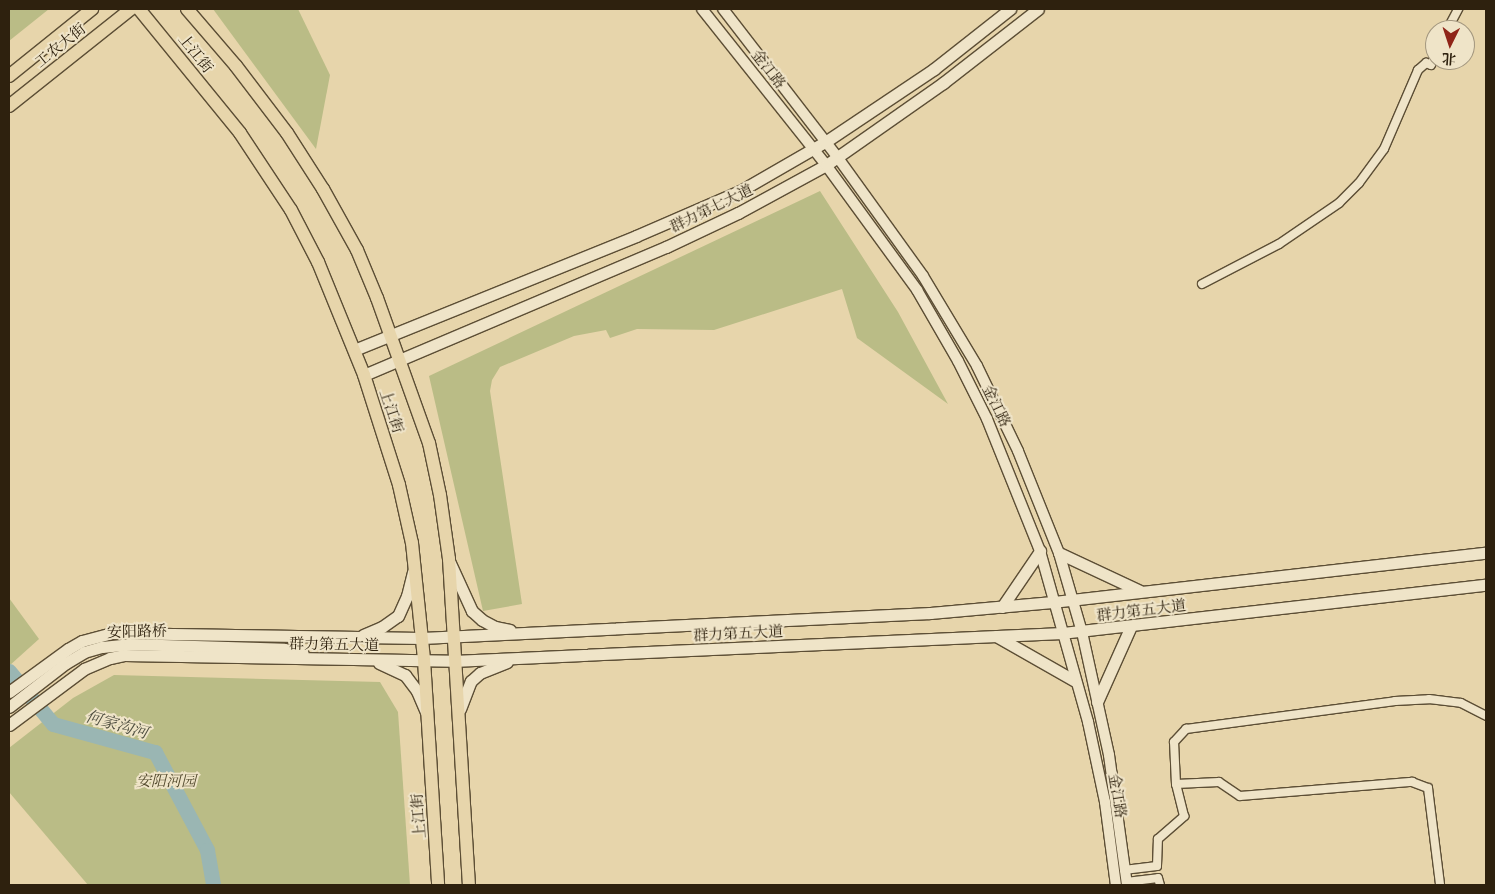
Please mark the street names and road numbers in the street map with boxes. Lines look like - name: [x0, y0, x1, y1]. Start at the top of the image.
- street label: 工农大街: [31, 19, 89, 71]
- street label: 上江街: [175, 30, 217, 76]
- street label: 金江路: [748, 46, 790, 92]
- street label: 群力第七大道: [667, 180, 755, 236]
- street label: 金江路: [979, 382, 1015, 430]
- street label: 上江街: [376, 387, 408, 435]
- street label: 群力第五大道: [1095, 596, 1187, 624]
- street label: 安阳路桥: [107, 621, 167, 641]
- street label: 群力第五大道: [693, 622, 783, 644]
- street label: 群力第五大道: [289, 634, 379, 654]
- street label: 金江路: [1106, 772, 1130, 820]
- street label: 上江街: [407, 793, 429, 839]

